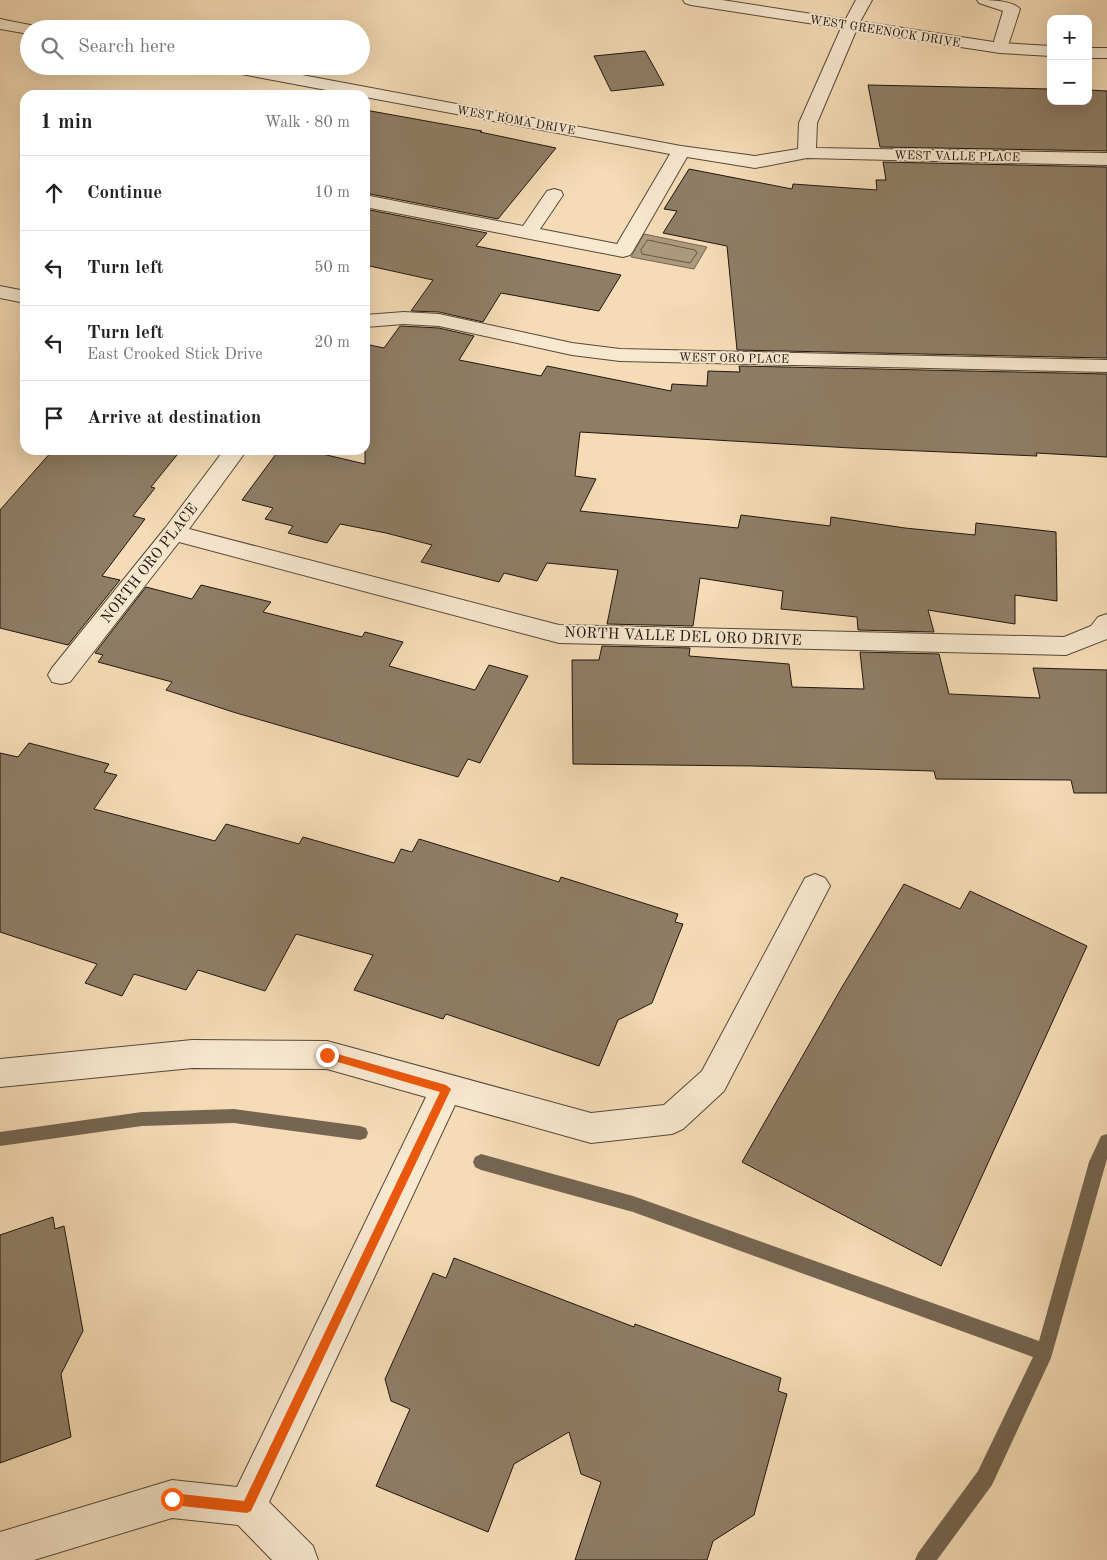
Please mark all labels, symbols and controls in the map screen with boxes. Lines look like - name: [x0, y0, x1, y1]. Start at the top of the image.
- street label: WEST GREENOCK DRIVE: [809, 14, 961, 50]
- map controls: [1047, 15, 1092, 105]
- button: +: [1047, 15, 1092, 60]
- search box: [20, 20, 370, 75]
- icon: search: [38, 34, 66, 62]
- text: Search here: [78, 38, 175, 57]
- button: −: [1047, 60, 1092, 105]
- street label: WEST ROMA DRIVE: [456, 105, 576, 137]
- text: 1 min: [40, 112, 93, 133]
- text: Walk · 80 m: [264, 115, 350, 131]
- street label: WEST VALLE PLACE: [894, 150, 1020, 164]
- icon: ahead: [40, 179, 68, 207]
- text: Continue: [87, 184, 162, 203]
- text: 10 m: [314, 185, 350, 201]
- icon: left: [40, 254, 68, 282]
- text: Turn left: [87, 259, 164, 278]
- text: 50 m: [314, 260, 350, 276]
- text: Turn left: [87, 324, 164, 343]
- icon: left: [40, 329, 68, 357]
- text: 20 m: [314, 335, 350, 351]
- text: East Crooked Stick Drive: [87, 347, 263, 363]
- street label: WEST ORO PLACE: [679, 352, 789, 366]
- icon: arrive: [40, 404, 68, 432]
- text: Arrive at destination: [87, 409, 261, 428]
- street label: NORTH ORO PLACE: [99, 501, 201, 626]
- street label: NORTH VALLE DEL ORO DRIVE: [564, 626, 802, 649]
- route end: [316, 1044, 339, 1067]
- route start: [161, 1488, 184, 1511]

